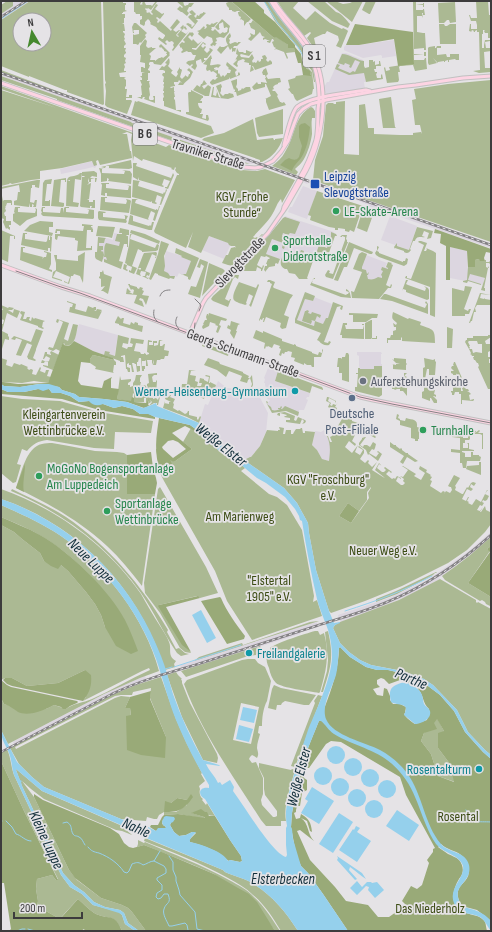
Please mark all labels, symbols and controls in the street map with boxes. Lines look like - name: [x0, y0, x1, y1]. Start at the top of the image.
- north arrow: [12, 12, 52, 52]
- text: N: [27, 16, 35, 29]
- road number: S 1: [303, 45, 325, 67]
- road number: B 6: [133, 123, 157, 145]
- street label: Travniker Straße: [169, 135, 247, 173]
- place label: Leipzig Slevogtstraße: [324, 168, 389, 201]
- marker: Leipzig Slevogtstraße: [309, 178, 321, 190]
- park label: KGV „Frohe Stunde“: [216, 188, 268, 221]
- place label: LE-Skate-Arena: [344, 203, 418, 220]
- marker: LE-Skate-Arena: [331, 206, 341, 216]
- place label: Sporthalle Diderotstraße: [283, 232, 348, 265]
- street label: Slevogtstraße: [211, 233, 269, 291]
- marker: Sporthalle Diderotstraße: [270, 243, 280, 253]
- street label: Georg-Schumann-Straße: [184, 325, 302, 381]
- place label: Auferstehungskirche: [370, 373, 468, 390]
- marker: Auferstehungskirche: [358, 376, 368, 386]
- place label: Werner-Heisenberg-Gymnasium: [135, 383, 287, 400]
- marker: Werner-Heisenberg-Gymnasium: [290, 386, 300, 396]
- marker: Deutsche Post-Filiale: [347, 393, 357, 403]
- place label: Deutsche Post-Filiale: [325, 405, 379, 438]
- park label: Kleingartenverein Wettinbrücke e.V.: [23, 406, 105, 439]
- water label: Weiße Elster: [191, 419, 251, 472]
- place label: Turnhalle: [431, 422, 474, 439]
- marker: Turnhalle: [418, 425, 428, 435]
- place label: MoGoNo Bogensportanlage Am Luppedeich: [46, 460, 174, 493]
- marker: MoGoNo Bogensportanlage Am Luppedeich: [34, 471, 44, 481]
- park label: KGV "Froschburg" e.V.: [287, 471, 369, 504]
- place label: Sportanlage Wettinbrücke: [115, 495, 179, 528]
- marker: Sportanlage Wettinbrücke: [102, 506, 112, 516]
- park label: Am Marienweg: [205, 508, 275, 525]
- water label: Neue Luppe: [64, 534, 118, 588]
- park label: Neuer Weg e.V.: [349, 542, 417, 559]
- park label: "Elstertal 1905" e.V.: [247, 572, 291, 605]
- place label: Freilandgalerie: [257, 645, 325, 662]
- marker: Freilandgalerie: [244, 648, 254, 658]
- water label: Parthe: [392, 664, 430, 694]
- water label: Weiße Elster: [282, 744, 316, 809]
- place label: Rosentalturm: [407, 761, 471, 778]
- marker: Rosentalturm: [474, 764, 484, 774]
- water label: Kleine Luppe: [24, 808, 68, 872]
- park label: Rosental: [437, 808, 479, 825]
- water label: Nahle: [119, 814, 153, 842]
- water label: Elsterbecken: [251, 870, 315, 889]
- scale bar: [14, 894, 82, 920]
- park label: Das Niederholz: [395, 900, 465, 917]
- text: 200 m: [20, 901, 46, 916]

